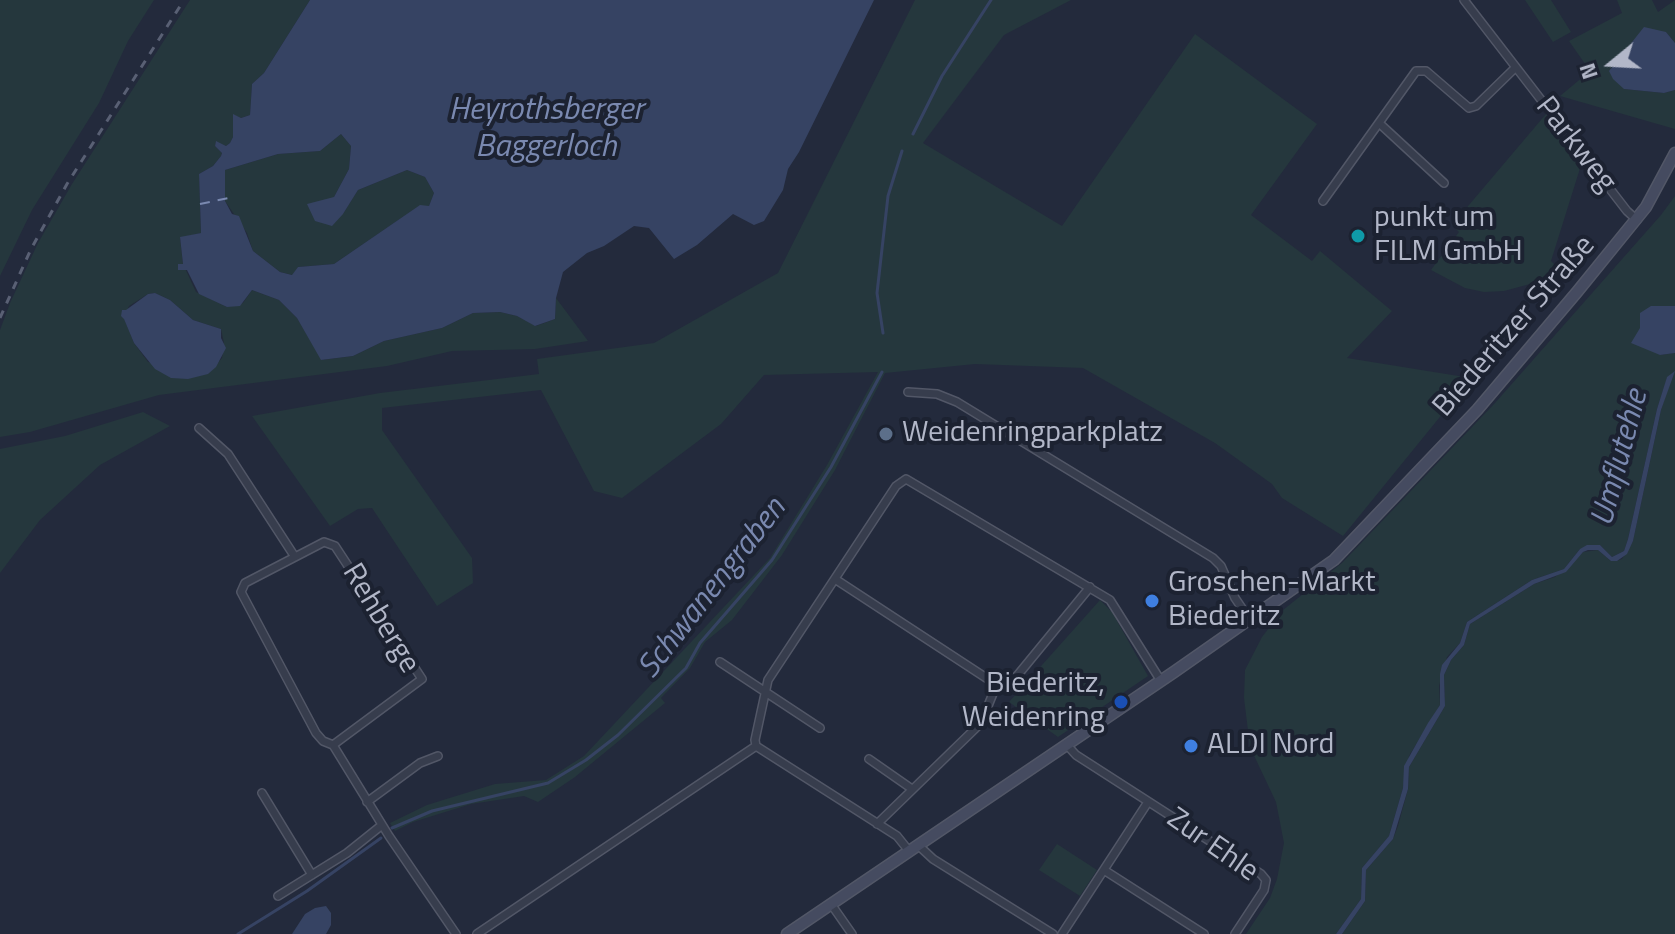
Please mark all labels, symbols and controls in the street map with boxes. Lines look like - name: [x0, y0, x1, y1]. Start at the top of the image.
- north arrow: [1571, 24, 1651, 104]
- text: N: [1570, 59, 1607, 84]
- street label: Parkweg: [1527, 90, 1623, 200]
- water label: Heyrothsberger Baggerloch: [449, 92, 643, 167]
- place label: punkt um FILM GmbH: [1374, 201, 1523, 272]
- marker: punkt um FILM GmbH: [1349, 227, 1367, 245]
- street label: Biederitzer Straße: [1426, 229, 1604, 425]
- water label: Umflutehle: [1584, 386, 1658, 530]
- place label: Weidenringparkplatz: [902, 416, 1163, 452]
- marker: Weidenringparkplatz: [877, 425, 895, 443]
- water label: Schwanengraben: [631, 491, 795, 687]
- street label: Rehberge: [333, 558, 427, 680]
- place label: Groschen-Markt Biederitz: [1168, 566, 1375, 636]
- marker: Groschen-Markt Biederitz: [1143, 592, 1161, 610]
- place label: Biederitz, Weidenring: [962, 667, 1105, 738]
- marker: Biederitz, Weidenring: [1112, 693, 1130, 711]
- place label: ALDI Nord: [1207, 728, 1334, 764]
- marker: ALDI Nord: [1182, 737, 1200, 755]
- street label: Zur Ehle: [1159, 802, 1265, 890]

